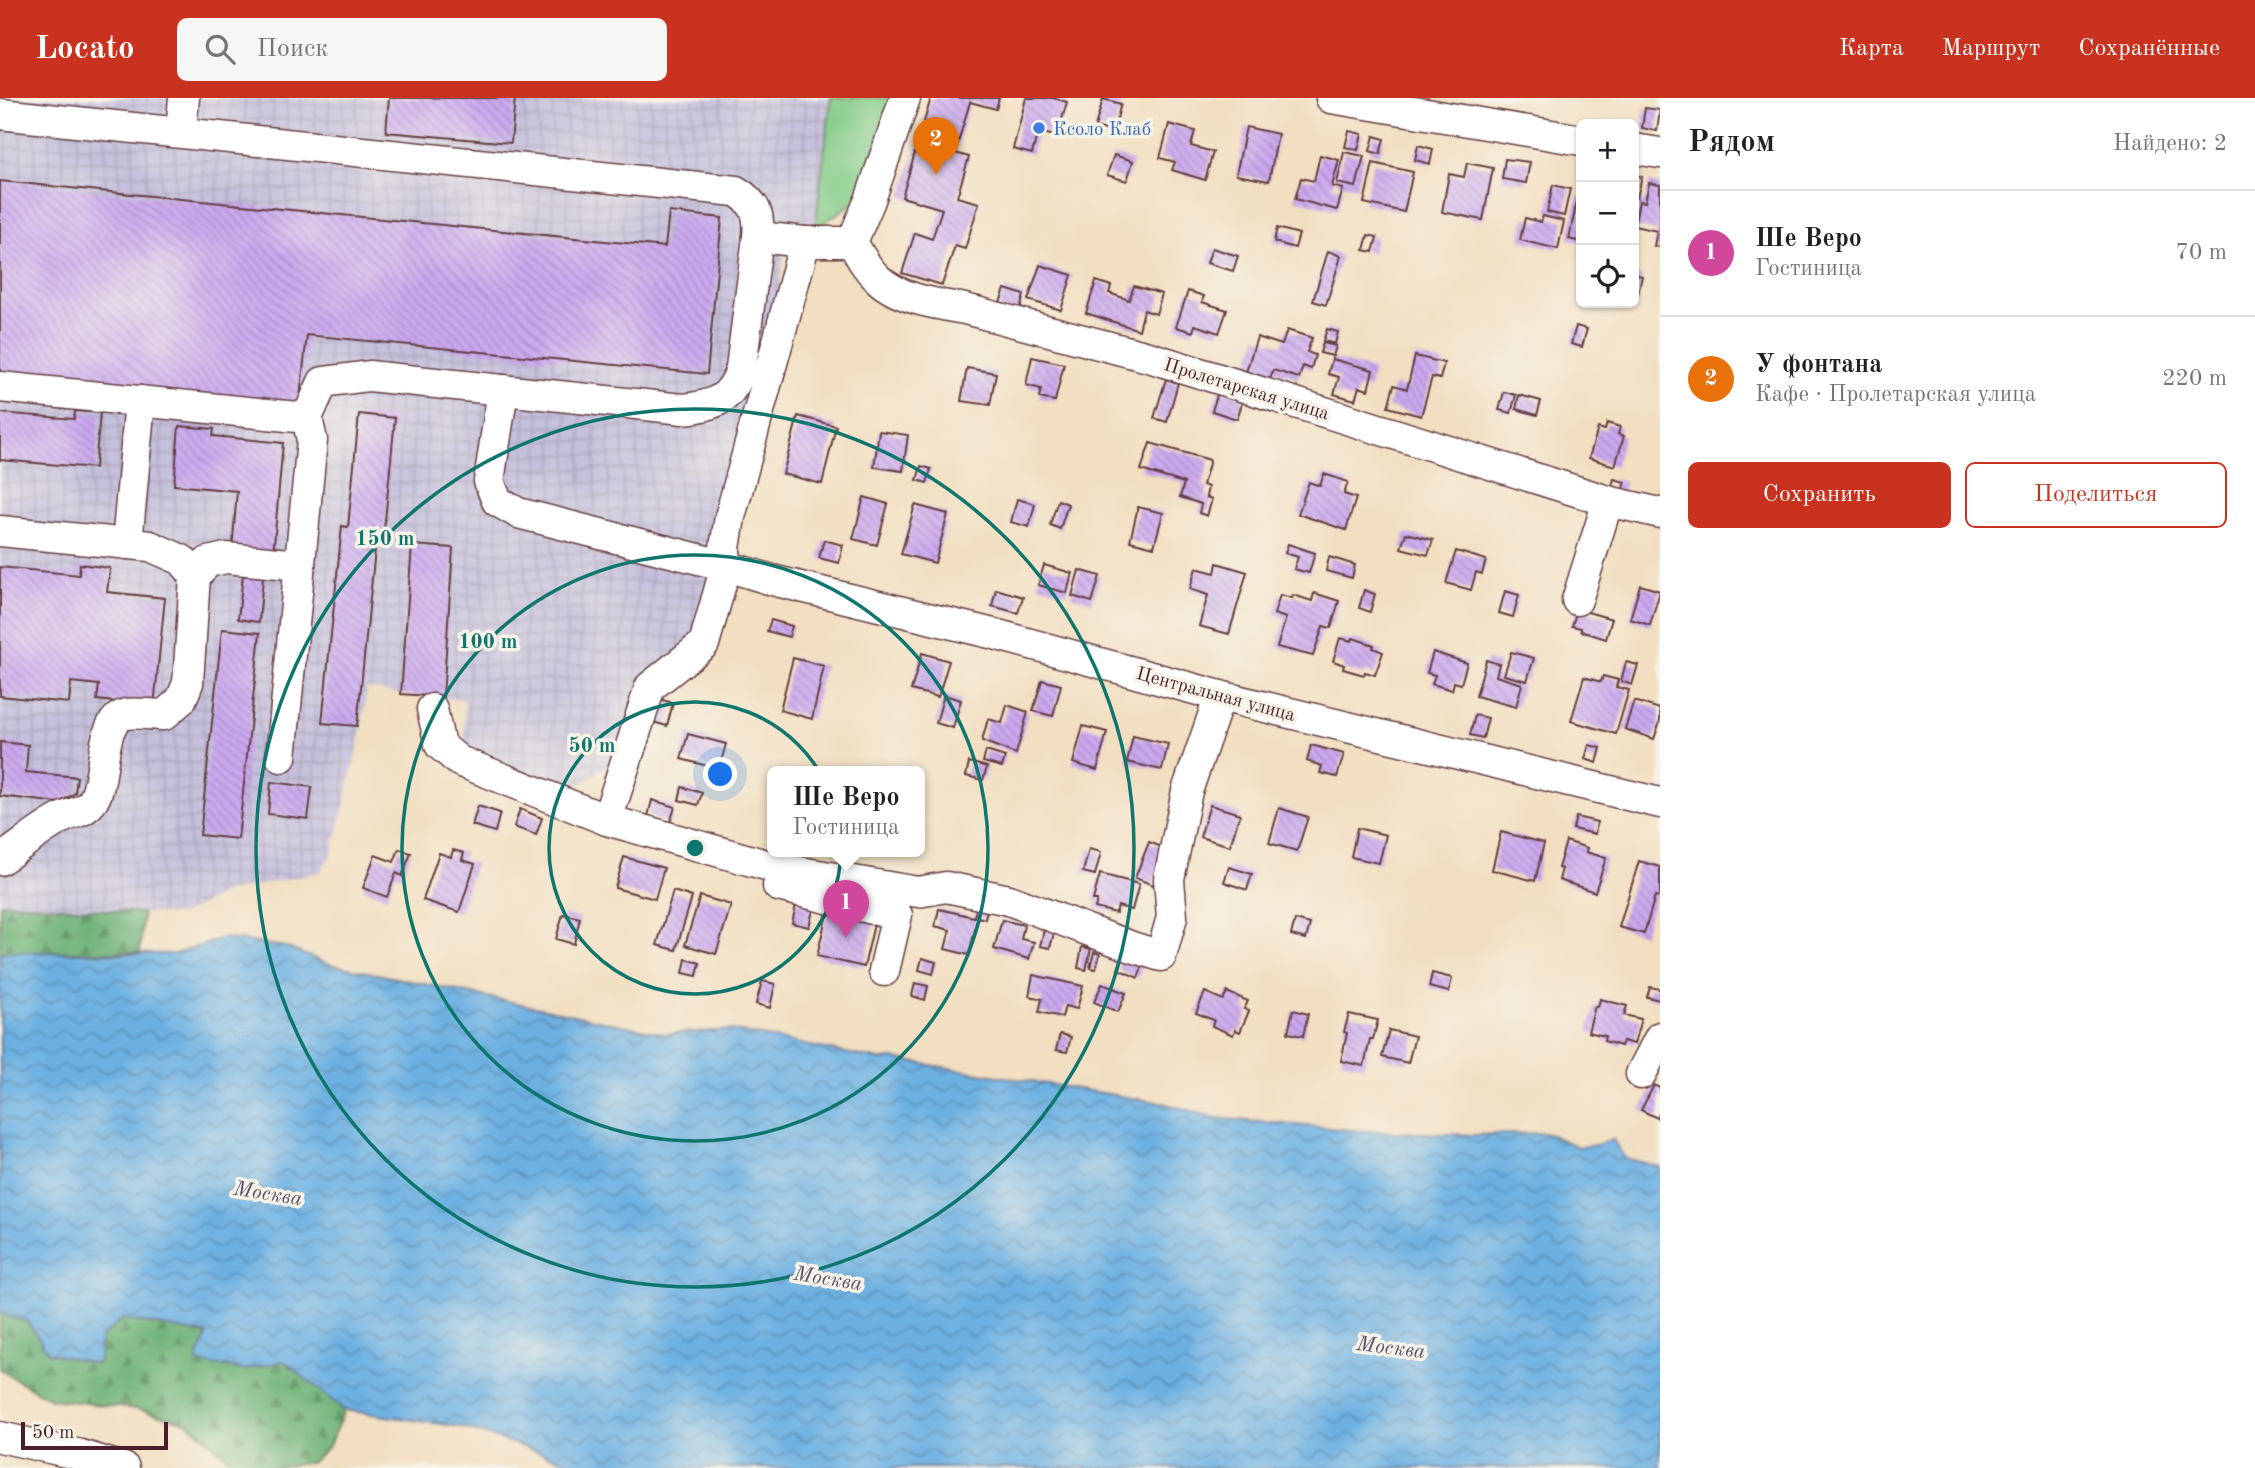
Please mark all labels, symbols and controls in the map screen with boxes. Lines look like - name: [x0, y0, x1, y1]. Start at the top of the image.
- search box: [177, 18, 667, 81]
- icon: search: [201, 30, 239, 68]
- text: Locato: [35, 33, 135, 66]
- text: Поиск: [257, 36, 328, 62]
- text: Карта: [1839, 37, 1904, 61]
- text: Маршрут: [1942, 37, 2040, 61]
- text: Сохранённые: [2078, 37, 2220, 61]
- pin: 2: [913, 117, 959, 175]
- map controls: [1576, 119, 1639, 308]
- button: +: [1576, 119, 1639, 182]
- marker: Ксоло Клаб: [1031, 120, 1047, 136]
- place label: Ксоло Клаб: [1053, 121, 1151, 140]
- text: Рядом: [1688, 128, 1775, 158]
- text: Найдено: 2: [2113, 132, 2227, 155]
- button: −: [1576, 182, 1639, 245]
- text: Ше Веро: [1755, 226, 1862, 252]
- text: 1: [1704, 241, 1718, 264]
- text: 70 m: [2176, 241, 2227, 264]
- button: locate: [1576, 245, 1639, 308]
- text: Гостиница: [1755, 257, 1862, 280]
- text: У фонтана: [1755, 352, 1883, 378]
- street label: Пролетарская улица: [1161, 356, 1332, 425]
- text: 2: [1704, 367, 1718, 390]
- text: 220 m: [2162, 367, 2227, 390]
- text: Кафе · Пролетарская улица: [1755, 383, 2036, 406]
- button: Сохранить: [1688, 462, 1951, 528]
- button: Поделиться: [1965, 462, 2227, 528]
- text: 150 m: [355, 529, 415, 550]
- text: 100 m: [458, 632, 518, 653]
- street label: Центральная улица: [1134, 665, 1297, 726]
- text: 50 m: [568, 736, 616, 757]
- your location: [703, 757, 737, 791]
- popup: [767, 766, 925, 857]
- text: Ше Веро: [793, 785, 899, 811]
- text: Гостиница: [793, 816, 899, 839]
- centre of rings: [683, 836, 707, 860]
- pin: 1: [823, 880, 869, 938]
- water label: Москва: [231, 1179, 304, 1210]
- water label: Москва: [791, 1264, 864, 1295]
- water label: Москва: [1354, 1334, 1426, 1363]
- scale bar: [21, 1419, 168, 1451]
- text: 50 m: [32, 1424, 74, 1443]

